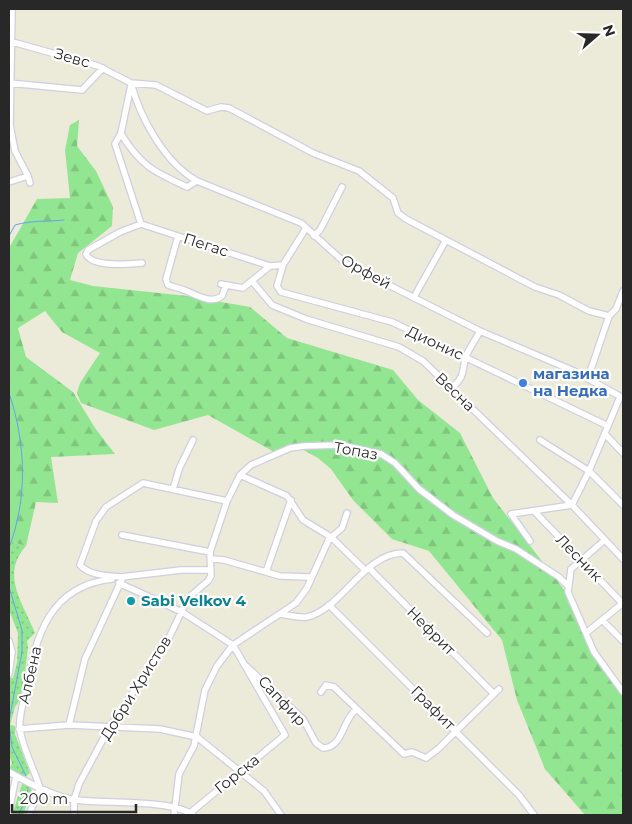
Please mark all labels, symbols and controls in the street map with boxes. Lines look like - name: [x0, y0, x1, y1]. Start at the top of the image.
- north arrow: [572, 10, 622, 60]
- text: N: [599, 22, 620, 39]
- street label: Зевс: [52, 43, 92, 72]
- street label: Пегас: [181, 228, 231, 261]
- street label: Орфей: [338, 250, 395, 293]
- street label: Дионис: [404, 321, 467, 364]
- place label: магазина на Недка: [533, 364, 610, 400]
- street label: Весна: [432, 368, 479, 415]
- marker: магазина на Недка: [517, 377, 529, 389]
- street label: Топаз: [333, 437, 380, 464]
- street label: Лесник: [552, 530, 607, 586]
- place label: Sabi Velkov 4: [141, 591, 247, 610]
- marker: Sabi Velkov 4: [125, 595, 137, 607]
- street label: Нефрит: [403, 602, 460, 660]
- street label: Добри Христов: [96, 632, 175, 743]
- street label: Албена: [14, 644, 45, 706]
- street label: Сапфир: [254, 672, 310, 730]
- street label: Графит: [407, 682, 460, 734]
- street label: Горска: [210, 750, 263, 797]
- scale bar: [12, 782, 136, 814]
- text: 200 m: [20, 789, 68, 808]

